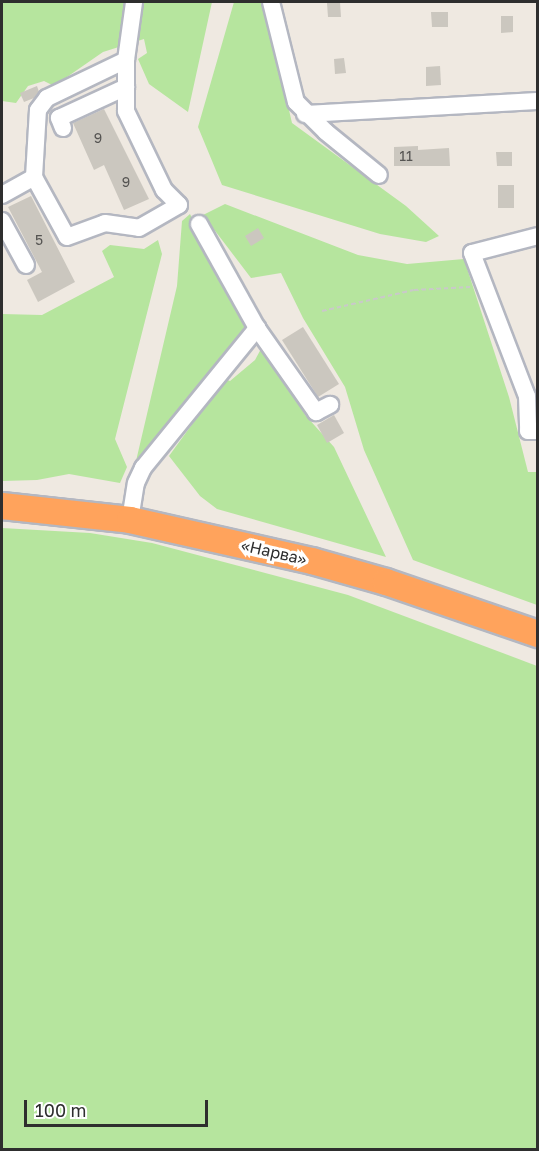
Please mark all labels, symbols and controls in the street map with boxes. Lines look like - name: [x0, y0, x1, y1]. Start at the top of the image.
- house number: 9: [94, 130, 102, 146]
- house number: 11: [399, 148, 413, 164]
- house number: 9: [122, 174, 130, 190]
- house number: 5: [35, 232, 43, 248]
- street label: «Нарва»: [239, 535, 309, 569]
- scale bar: [27, 1088, 212, 1126]
- text: 100 m: [35, 1099, 86, 1121]

